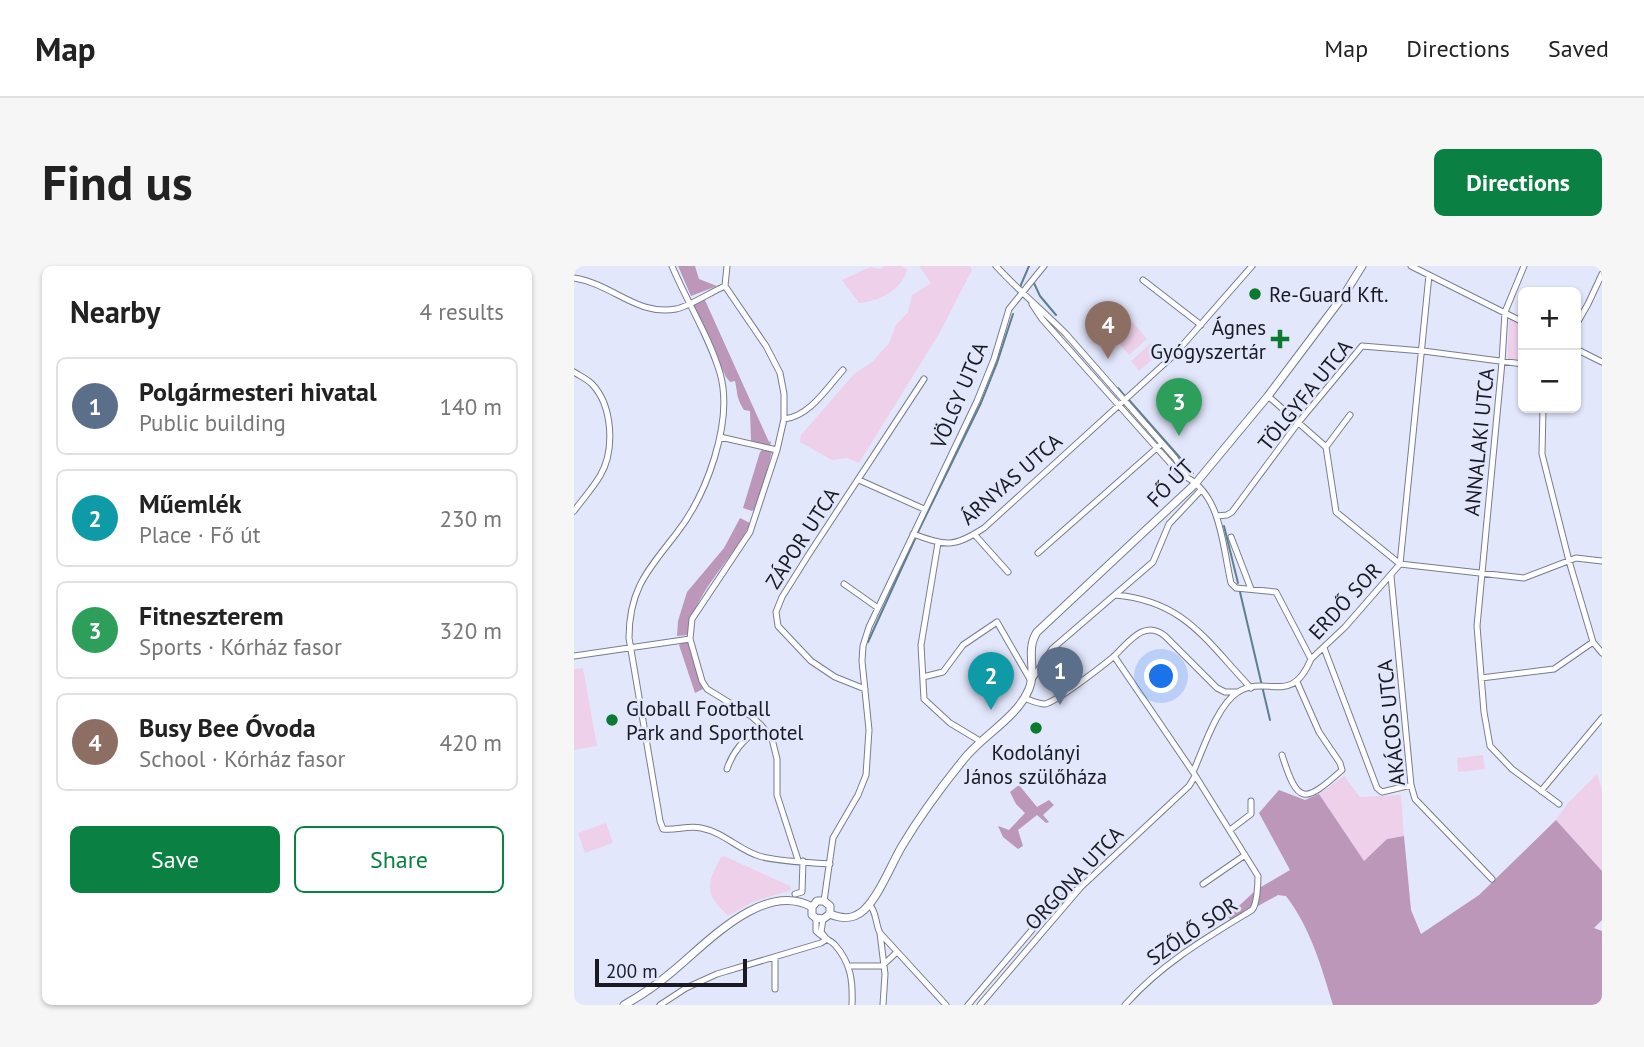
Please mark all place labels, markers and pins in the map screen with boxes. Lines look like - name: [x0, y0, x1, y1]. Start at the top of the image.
- place label: Re-Guard Kft.: [1269, 281, 1388, 308]
- marker: Re-Guard Kft.: [1247, 286, 1263, 302]
- pin: 4: [1085, 301, 1131, 359]
- place label: Ágnes Gyógyszertár: [1150, 314, 1266, 365]
- marker: Ágnes Gyógyszertár: [1272, 331, 1288, 347]
- pin: 3: [1156, 378, 1202, 436]
- pin: 1: [1037, 647, 1083, 705]
- pin: 2: [968, 652, 1014, 710]
- place label: Globall Football Park and Sporthotel: [626, 695, 804, 746]
- marker: Globall Football Park and Sporthotel: [604, 712, 620, 728]
- marker: Kodolányi János szülőháza: [1028, 720, 1044, 736]
- place label: Kodolányi János szülőháza: [964, 739, 1107, 790]

